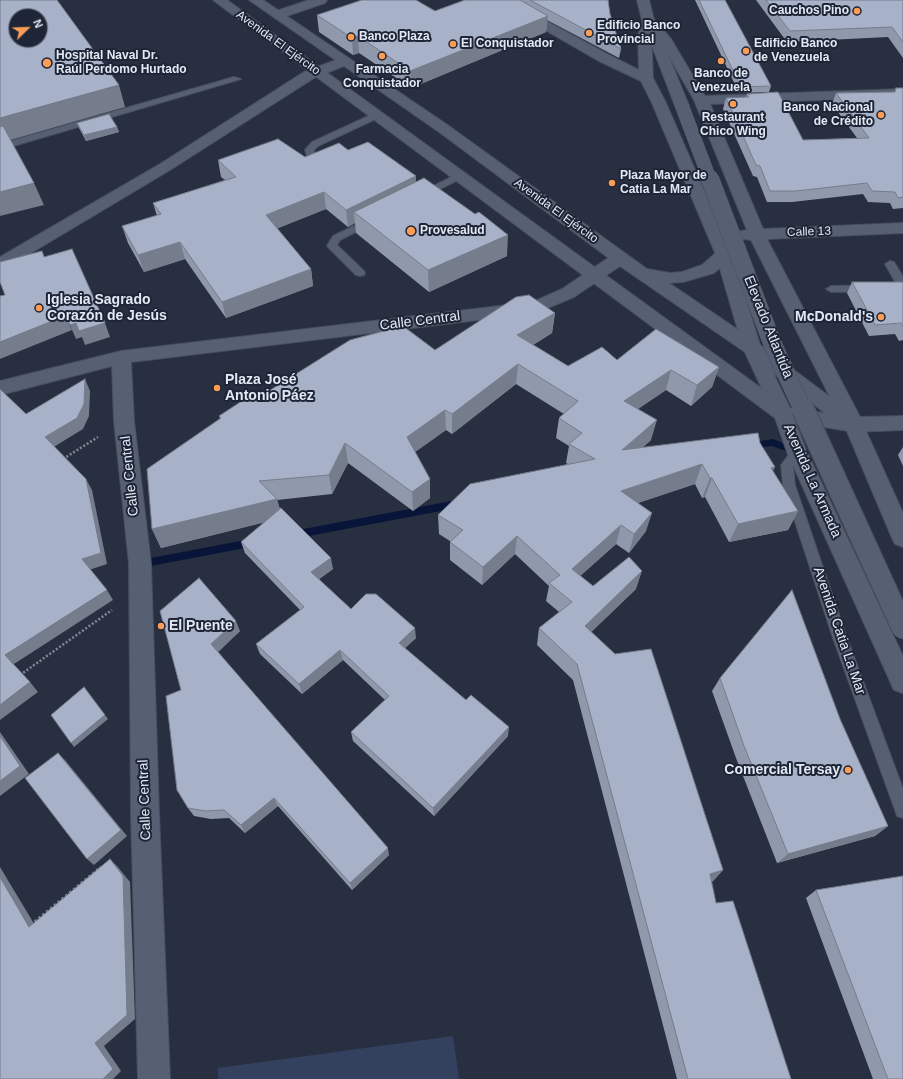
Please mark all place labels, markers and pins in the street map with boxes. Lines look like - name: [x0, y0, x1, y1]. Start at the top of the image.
- place label: Cauchos Pino: [769, 4, 849, 18]
- marker: Cauchos Pino: [852, 6, 862, 16]
- place label: Edificio Banco Provincial: [597, 19, 680, 47]
- marker: Edificio Banco Provincial: [584, 28, 594, 38]
- place label: Banco Plaza: [359, 30, 430, 44]
- marker: Banco Plaza: [346, 32, 356, 42]
- place label: El Conquistador: [461, 37, 554, 51]
- place label: Edificio Banco de Venezuela: [754, 37, 837, 65]
- marker: El Conquistador: [448, 39, 458, 49]
- marker: Edificio Banco de Venezuela: [741, 46, 751, 56]
- place label: Hospital Naval Dr. Raúl Perdomo Hurtado: [56, 49, 187, 77]
- marker: Farmacia Conquistador: [377, 51, 387, 61]
- marker: Banco de Venezuela: [716, 56, 726, 66]
- marker: Hospital Naval Dr. Raúl Perdomo Hurtado: [41, 57, 53, 69]
- place label: Farmacia Conquistador: [343, 63, 421, 91]
- place label: Banco de Venezuela: [692, 67, 750, 95]
- marker: Restaurant Chico Wing: [728, 99, 738, 109]
- place label: Banco Nacional de Crédito: [783, 101, 873, 129]
- marker: Banco Nacional de Crédito: [876, 110, 886, 120]
- place label: Restaurant Chico Wing: [700, 111, 766, 139]
- place label: Plaza Mayor de Catia La Mar: [620, 169, 707, 197]
- marker: Plaza Mayor de Catia La Mar: [607, 178, 617, 188]
- place label: Provesalud: [420, 224, 485, 238]
- marker: Provesalud: [405, 225, 417, 237]
- place label: Iglesia Sagrado Corazón de Jesús: [47, 292, 167, 324]
- marker: Iglesia Sagrado Corazón de Jesús: [34, 303, 44, 313]
- place label: McDonald's: [795, 309, 873, 325]
- marker: McDonald's: [876, 312, 886, 322]
- place label: Plaza José Antonio Páez: [225, 372, 314, 404]
- marker: Plaza José Antonio Páez: [212, 383, 222, 393]
- place label: El Puente: [169, 618, 233, 634]
- marker: El Puente: [156, 621, 166, 631]
- place label: Comercial Tersay: [724, 762, 840, 778]
- marker: Comercial Tersay: [843, 765, 853, 775]

